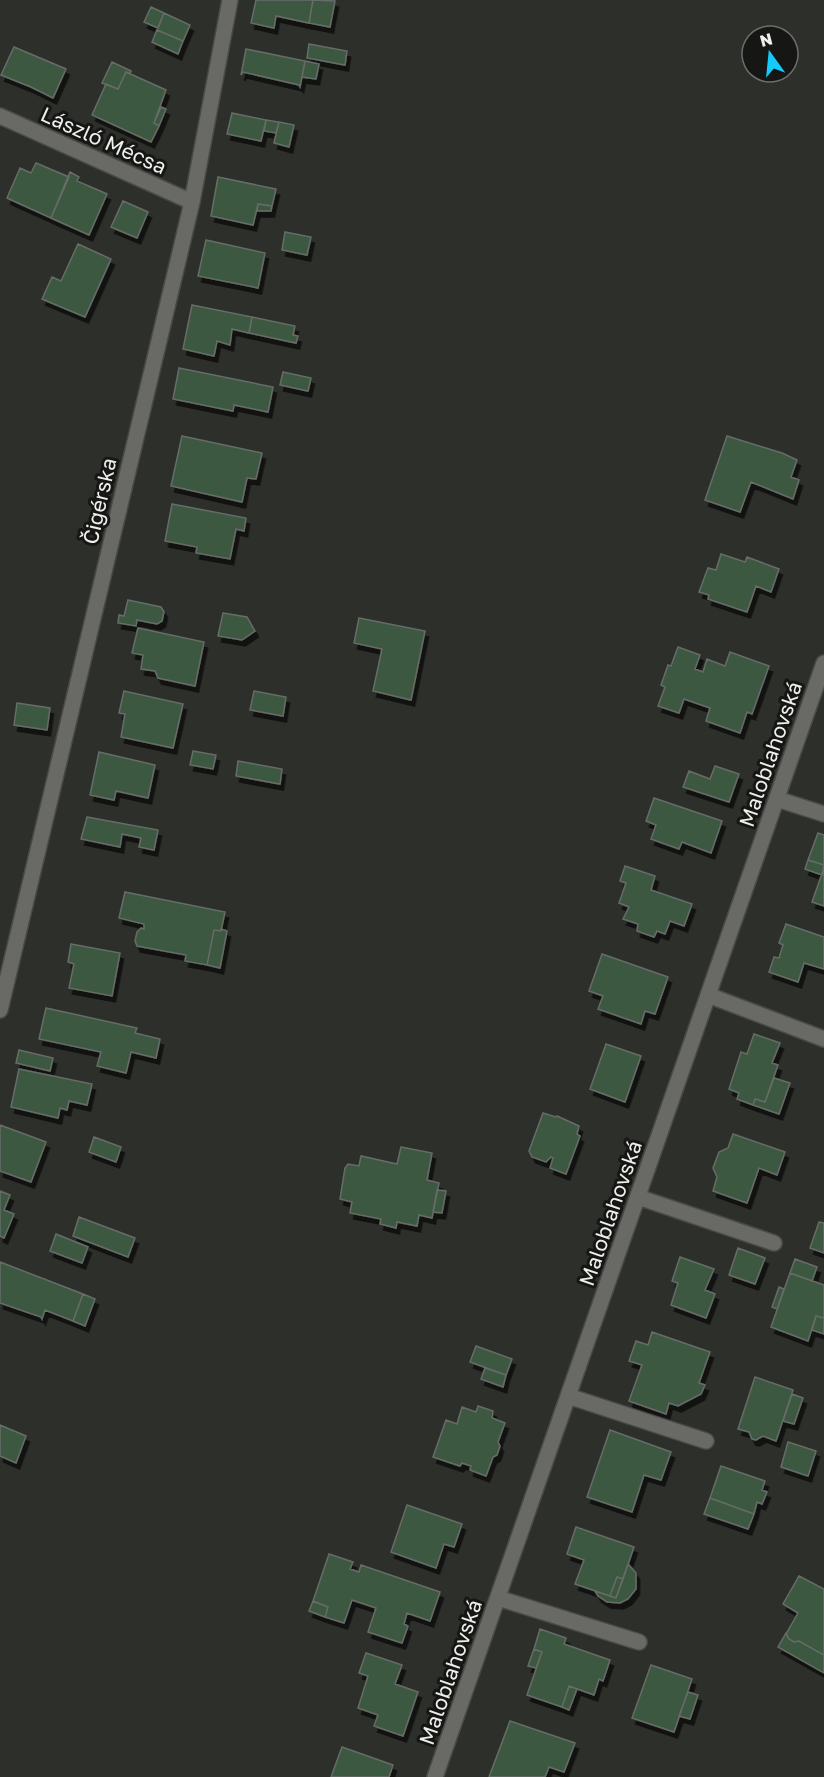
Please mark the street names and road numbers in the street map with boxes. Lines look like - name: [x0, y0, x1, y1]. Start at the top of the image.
- street label: László Mécsa: [37, 101, 171, 179]
- street label: Čigérska: [76, 455, 122, 547]
- street label: Maloblahovská: [733, 678, 807, 830]
- street label: Maloblahovská: [573, 1137, 647, 1289]
- street label: Maloblahovská: [413, 1596, 487, 1748]

